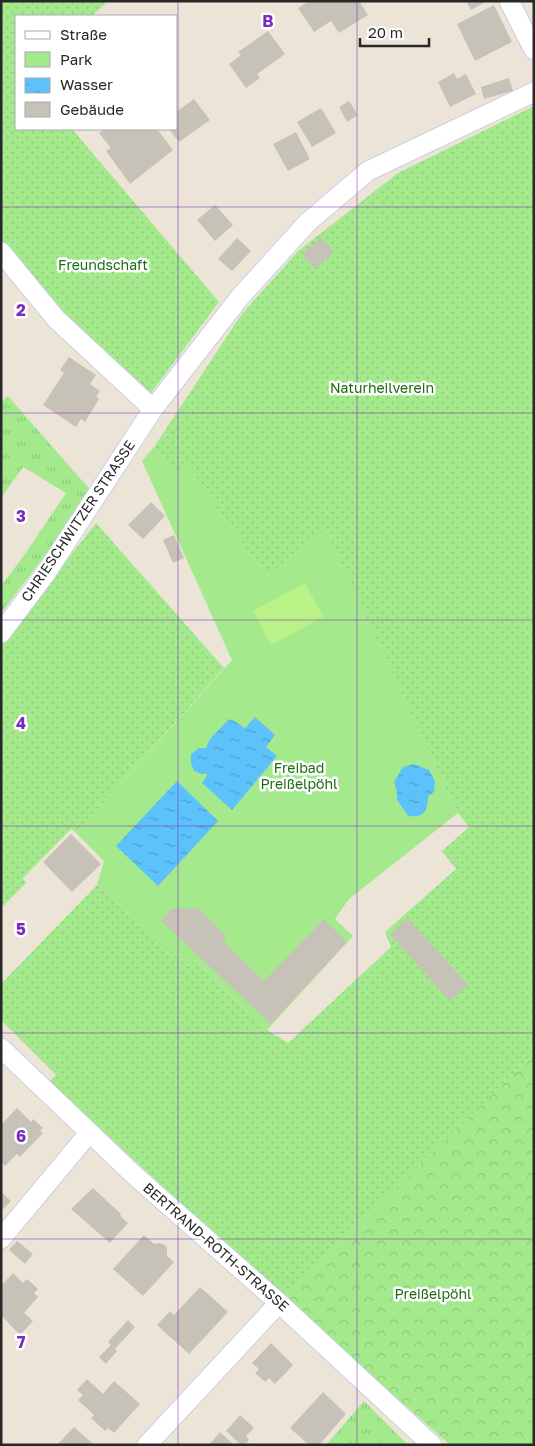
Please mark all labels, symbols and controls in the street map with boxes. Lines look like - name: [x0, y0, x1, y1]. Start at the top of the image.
- text: B: [262, 11, 274, 31]
- legend: [15, 15, 178, 130]
- scale bar: [360, 15, 429, 47]
- text: 20 m: [368, 23, 403, 41]
- text: Straße: [60, 25, 107, 43]
- text: Park: [60, 50, 93, 68]
- text: Wasser: [60, 75, 113, 93]
- text: Gebäude: [60, 100, 124, 118]
- park label: Freundschaft: [58, 256, 148, 273]
- text: 2: [16, 300, 26, 320]
- park label: Naturheilverein: [330, 379, 434, 396]
- street label: CHRIESCHWITZER STRASSE: [17, 437, 138, 605]
- text: 3: [16, 506, 26, 526]
- text: 4: [16, 713, 26, 733]
- park label: Freibad Preißelpöhl: [260, 759, 338, 792]
- text: 5: [16, 919, 26, 939]
- text: 6: [16, 1126, 26, 1146]
- street label: BERTRAND-ROTH-STRASSE: [140, 1179, 293, 1315]
- park label: Preißelpöhl: [394, 1285, 472, 1302]
- text: 7: [17, 1332, 26, 1352]

